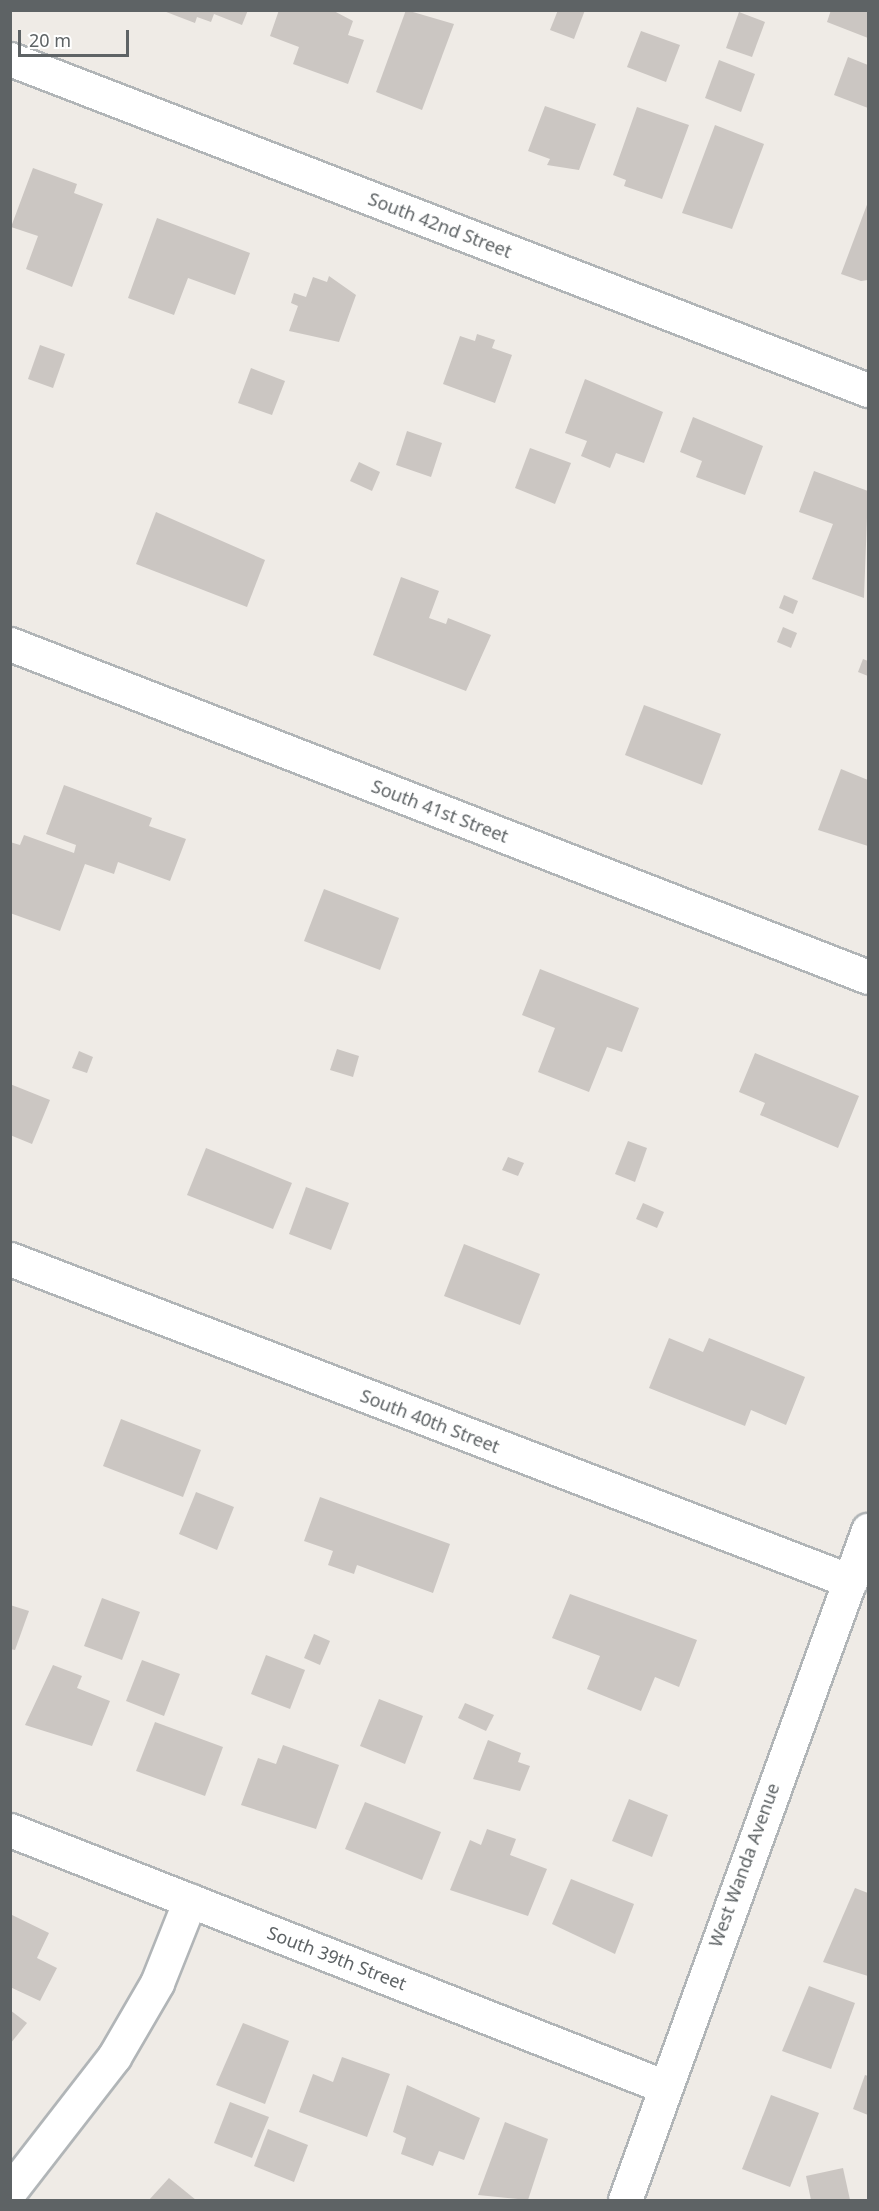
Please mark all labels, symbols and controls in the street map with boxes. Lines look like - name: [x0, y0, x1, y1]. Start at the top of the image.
- scale bar: [21, 18, 132, 56]
- text: 20 m: [29, 28, 71, 52]
- street label: South 42nd Street: [365, 188, 515, 262]
- street label: South 41st Street: [369, 775, 511, 847]
- street label: South 40th Street: [357, 1385, 503, 1457]
- street label: West Wanda Avenue: [704, 1780, 784, 1950]
- street label: South 39th Street: [264, 1922, 410, 1994]

